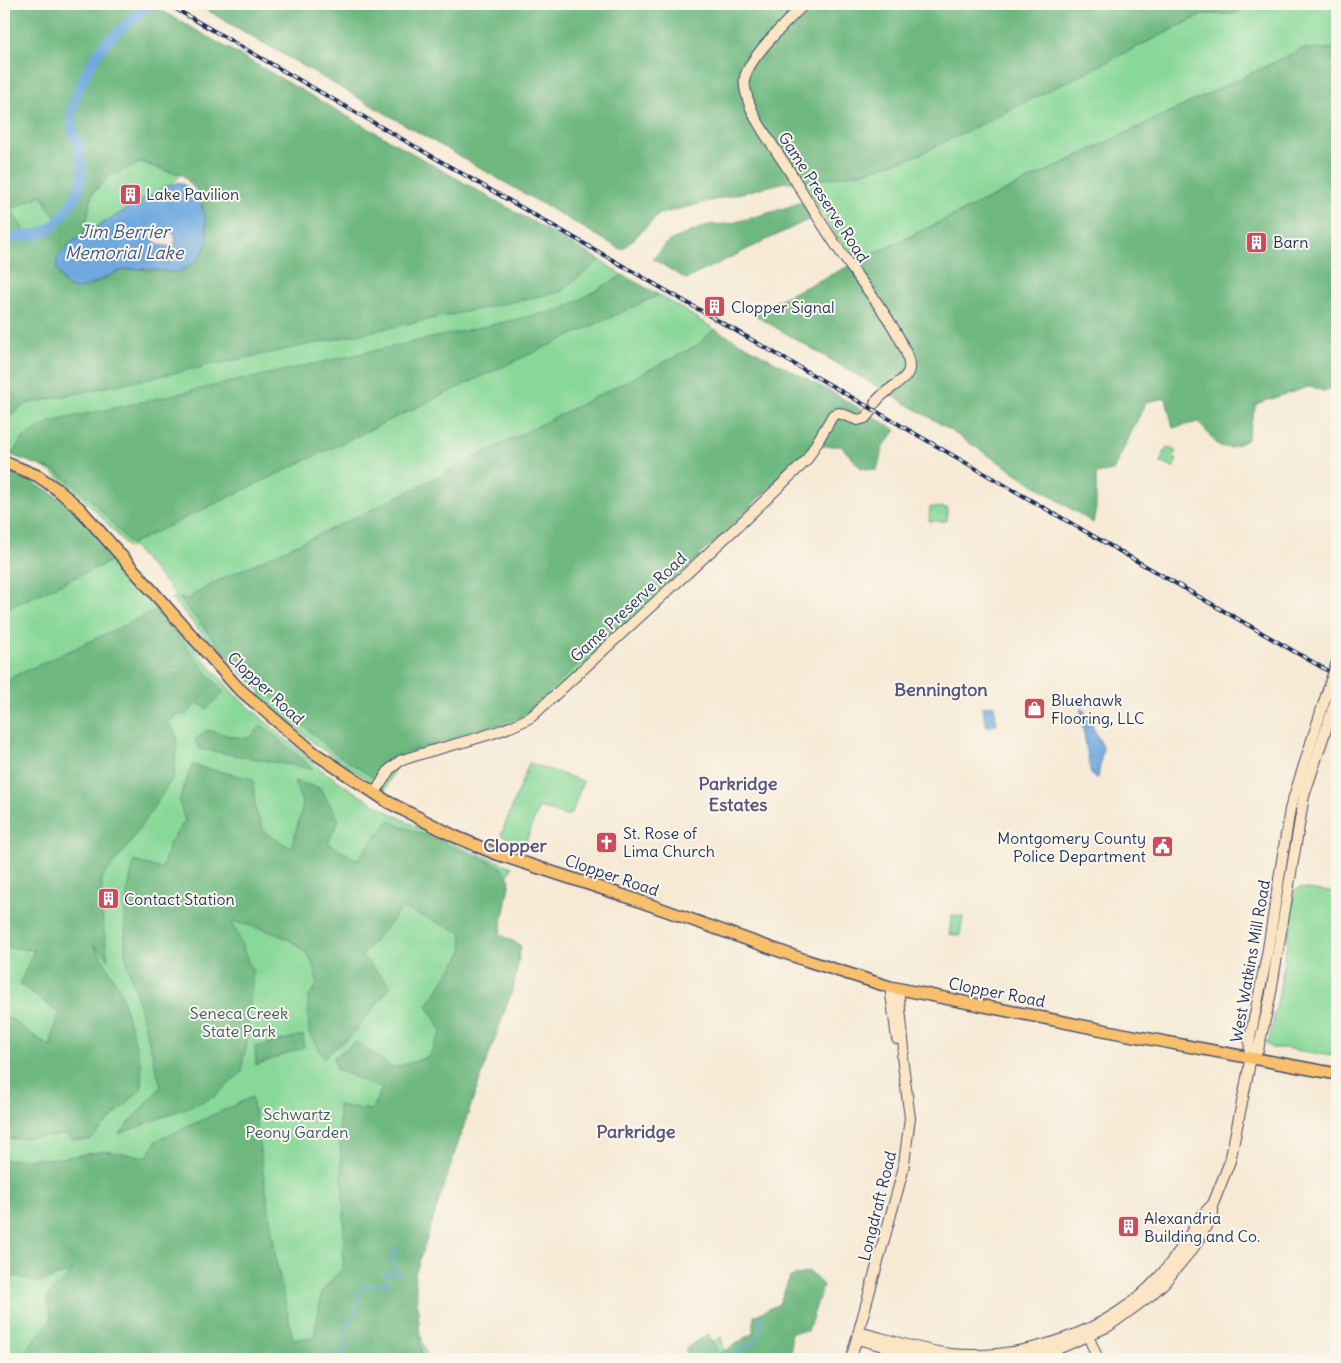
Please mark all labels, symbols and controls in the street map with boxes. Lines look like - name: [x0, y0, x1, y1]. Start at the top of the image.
- street label: Game Preserve Road: [774, 128, 874, 266]
- building icon: Lake Pavilion: [118, 182, 142, 206]
- place label: Lake Pavilion: [146, 184, 239, 204]
- water label: Jim Berrier Memorial Lake: [65, 220, 185, 264]
- building icon: Barn: [1245, 230, 1269, 254]
- place label: Barn: [1273, 232, 1308, 252]
- building icon: Clopper Signal: [703, 295, 727, 319]
- place label: Clopper Signal: [731, 297, 835, 317]
- street label: Game Preserve Road: [566, 548, 690, 666]
- street label: Clopper Road: [223, 647, 309, 729]
- district label: Bennington: [894, 678, 988, 701]
- place label: Bluehawk Flooring, LLC: [1051, 690, 1144, 728]
- shop icon: Bluehawk Flooring, LLC: [1023, 697, 1047, 721]
- district label: Parkridge Estates: [699, 772, 778, 816]
- place label: St. Rose of Lima Church: [623, 823, 715, 861]
- place label: Montgomery County Police Department: [997, 828, 1147, 866]
- church icon: St. Rose of Lima Church: [595, 830, 619, 854]
- district label: Clopper: [483, 834, 547, 857]
- public building icon: Montgomery County Police Department: [1150, 835, 1174, 859]
- street label: Clopper Road: [562, 850, 662, 900]
- street label: West Watkins Mill Road: [1226, 878, 1274, 1044]
- building icon: Contact Station: [96, 887, 120, 911]
- place label: Contact Station: [124, 889, 235, 909]
- street label: Clopper Road: [947, 973, 1047, 1011]
- park label: Seneca Creek State Park: [190, 1003, 288, 1041]
- park label: Schwartz Peony Garden: [246, 1104, 348, 1142]
- district label: Parkridge: [597, 1120, 676, 1143]
- street label: Longdraft Road: [854, 1149, 900, 1263]
- place label: Alexandria Building and Co.: [1144, 1208, 1260, 1246]
- building icon: Alexandria Building and Co.: [1116, 1215, 1140, 1239]

